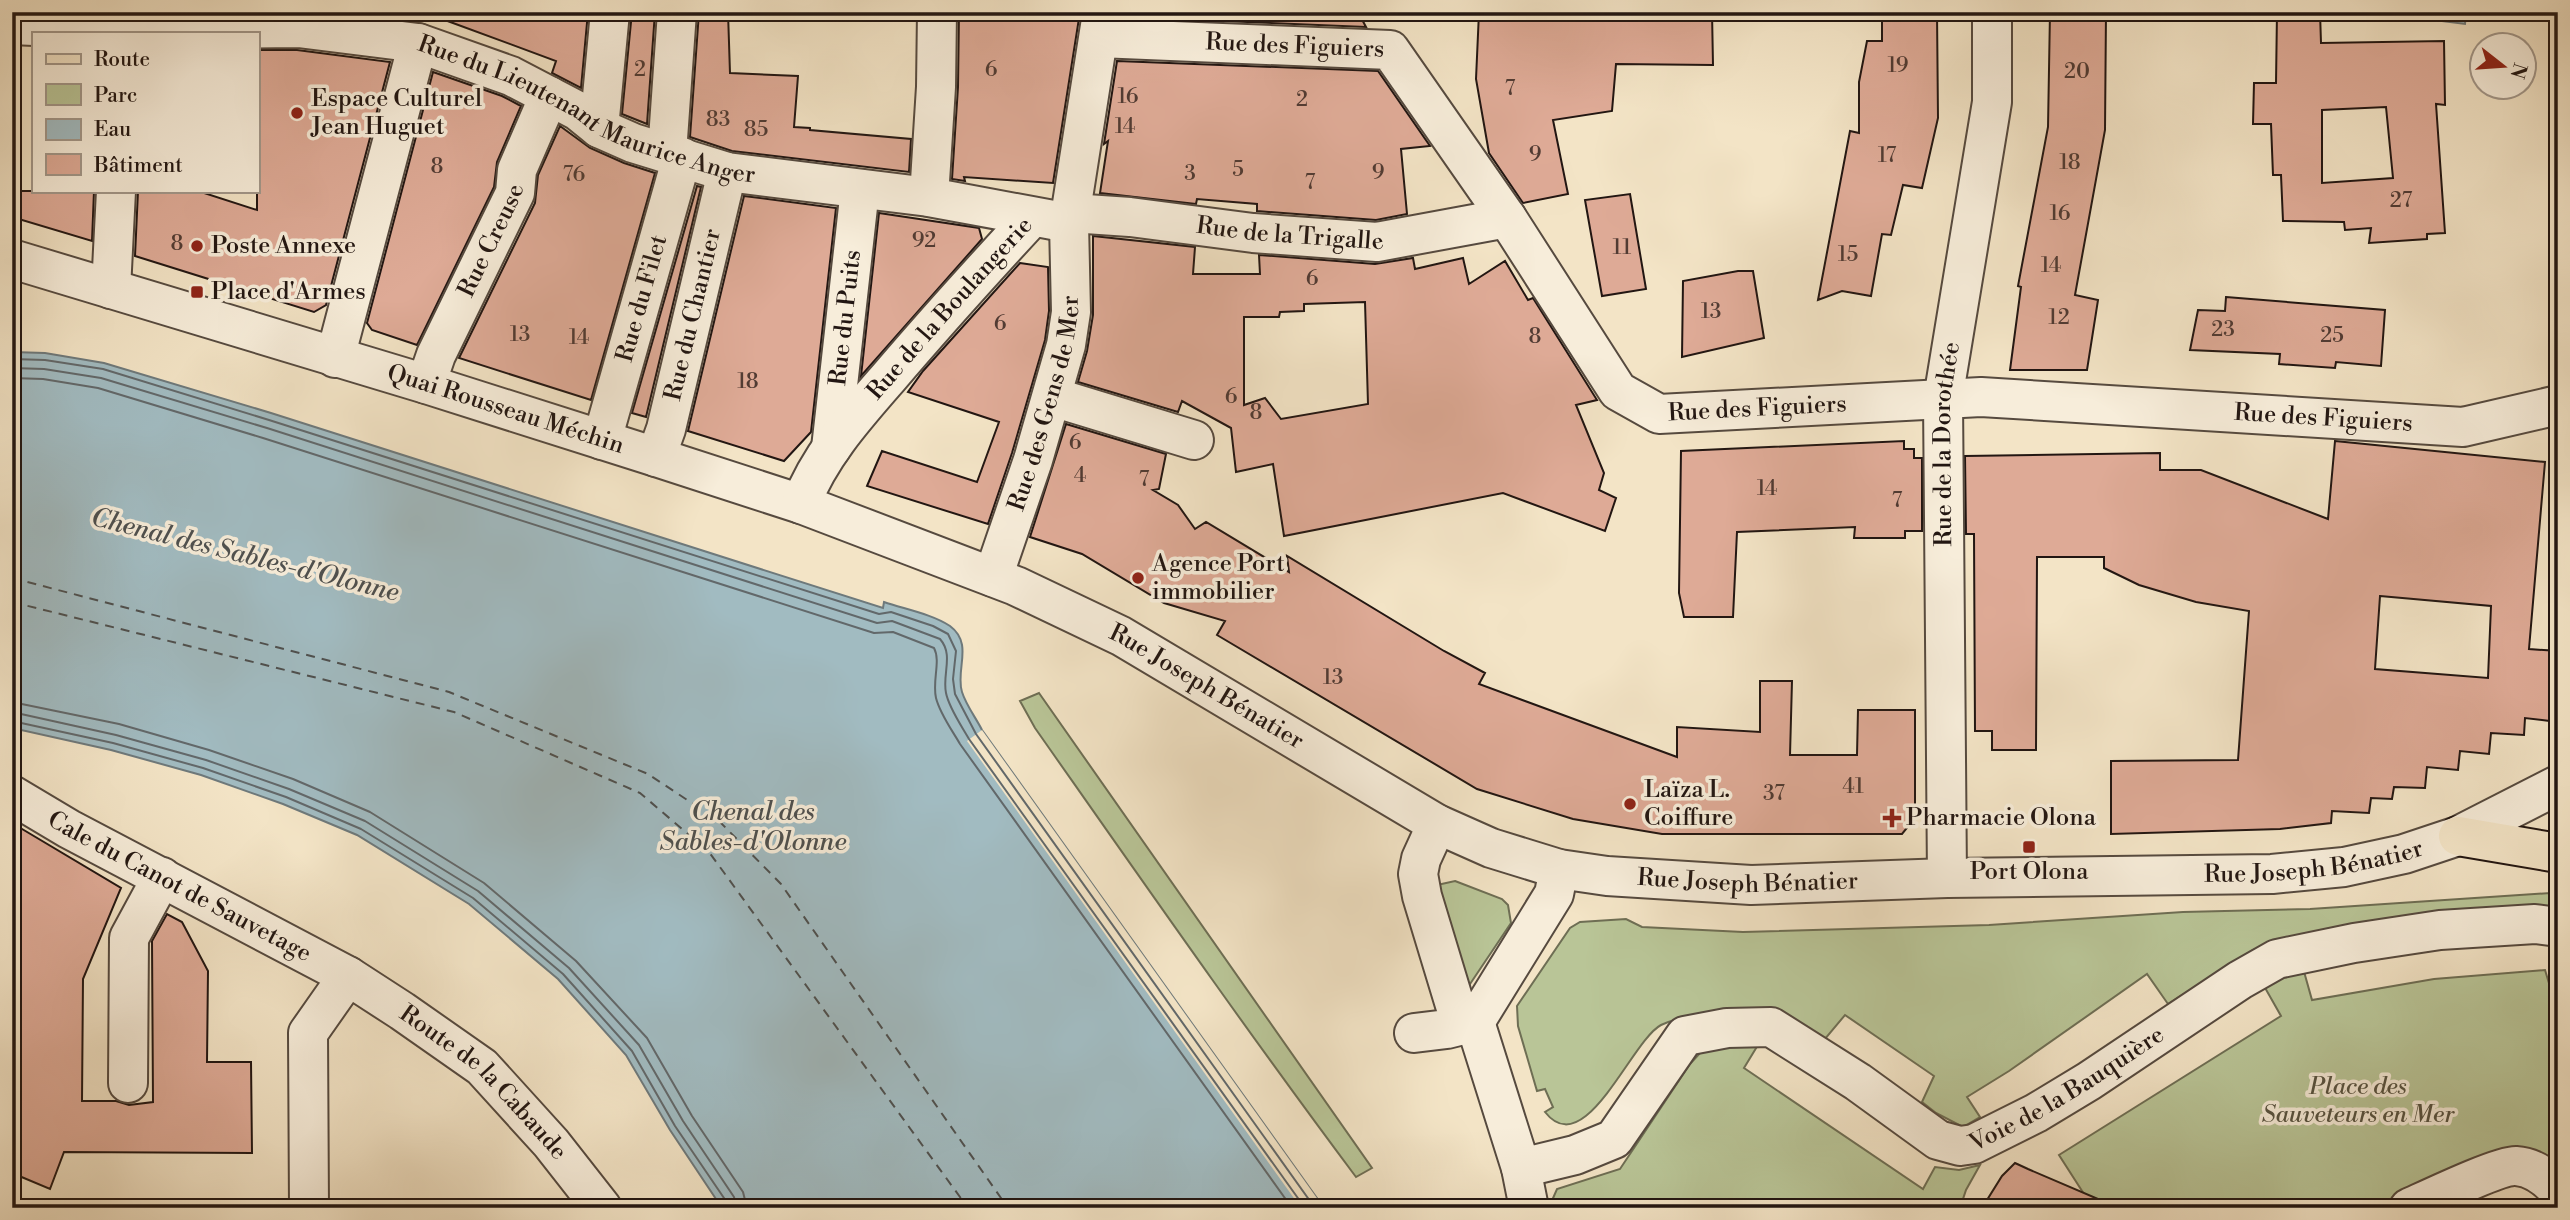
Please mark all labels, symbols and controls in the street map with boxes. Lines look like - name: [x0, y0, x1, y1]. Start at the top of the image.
- street label: Rue des Figuiers: [1205, 27, 1385, 65]
- street label: Rue du Lieutenant Maurice Anger: [414, 29, 757, 190]
- legend: [32, 32, 259, 192]
- north arrow: [2468, 32, 2538, 102]
- text: Route: [94, 47, 150, 73]
- house number: 19: [1887, 53, 1909, 79]
- house number: 2: [634, 57, 646, 83]
- house number: 6: [985, 57, 998, 83]
- house number: 20: [2064, 59, 2090, 85]
- text: N: [2505, 60, 2532, 81]
- house number: 7: [1505, 76, 1516, 102]
- text: Parc: [94, 83, 137, 109]
- place label: Espace Culturel Jean Huguet: [310, 84, 482, 142]
- house number: 16: [1117, 84, 1139, 110]
- house number: 2: [1296, 87, 1308, 113]
- marker: Espace Culturel Jean Huguet: [289, 105, 305, 121]
- house number: 83: [706, 107, 730, 133]
- house number: 14: [1115, 114, 1135, 140]
- text: Eau: [94, 117, 131, 143]
- house number: 85: [744, 117, 768, 143]
- house number: 9: [1529, 142, 1541, 168]
- house number: 17: [1878, 143, 1897, 169]
- house number: 18: [2059, 150, 2081, 176]
- text: Bâtiment: [93, 153, 183, 179]
- house number: 8: [431, 154, 443, 180]
- house number: 5: [1232, 157, 1244, 183]
- house number: 9: [1372, 160, 1384, 186]
- house number: 3: [1184, 161, 1196, 187]
- house number: 76: [563, 162, 586, 188]
- house number: 7: [1305, 170, 1316, 196]
- street label: Rue Creuse: [451, 183, 531, 302]
- house number: 27: [2390, 188, 2413, 214]
- house number: 16: [2049, 201, 2071, 227]
- street label: Rue de la Boulangerie: [861, 211, 1039, 406]
- street label: Rue de la Trigalle: [1194, 211, 1386, 258]
- street label: Rue du Chantier: [658, 226, 728, 404]
- house number: 92: [912, 228, 936, 254]
- house number: 8: [171, 231, 183, 257]
- place label: Poste Annexe: [211, 231, 356, 261]
- street label: Rue du Filet: [610, 231, 674, 366]
- house number: 11: [1613, 235, 1631, 261]
- marker: Poste Annexe: [189, 238, 205, 254]
- house number: 15: [1838, 242, 1858, 268]
- street label: Rue du Puits: [823, 248, 868, 387]
- house number: 14: [2041, 253, 2061, 279]
- house number: 6: [1306, 266, 1319, 292]
- place label: Place d'Armes: [211, 277, 366, 307]
- marker: Place d'Armes: [189, 284, 205, 300]
- street label: Rue des Gens de Mer: [1002, 295, 1086, 515]
- house number: 13: [1701, 299, 1721, 325]
- house number: 12: [2048, 305, 2070, 331]
- house number: 6: [994, 311, 1007, 337]
- house number: 23: [2211, 317, 2235, 343]
- house number: 13: [510, 322, 530, 348]
- house number: 25: [2320, 323, 2344, 349]
- house number: 8: [1529, 324, 1541, 350]
- house number: 14: [569, 325, 589, 351]
- street label: Rue de la Dorothée: [1928, 340, 1967, 547]
- street label: Quai Rousseau Méchin: [383, 358, 628, 461]
- house number: 18: [737, 369, 759, 395]
- house number: 6: [1225, 384, 1238, 410]
- street label: Rue des Figuiers: [1667, 389, 1848, 429]
- street label: Rue des Figuiers: [2233, 398, 2414, 439]
- house number: 8: [1250, 400, 1262, 426]
- house number: 6: [1069, 430, 1082, 456]
- house number: 4: [1074, 463, 1086, 489]
- house number: 7: [1139, 467, 1150, 493]
- house number: 14: [1757, 476, 1777, 502]
- house number: 7: [1892, 488, 1903, 514]
- water label: Chenal des Sables-d'Olonne: [88, 501, 402, 609]
- place label: Agence Port immobilier: [1151, 549, 1285, 607]
- marker: Agence Port immobilier: [1130, 570, 1146, 586]
- street label: Rue Joseph Bénatier: [1104, 618, 1309, 756]
- house number: 13: [1323, 665, 1343, 691]
- house number: 41: [1842, 774, 1864, 800]
- place label: Laïza L. Coiffure: [1644, 775, 1733, 833]
- house number: 37: [1763, 781, 1785, 807]
- water label: Chenal des Sables-d'Olonne: [659, 796, 847, 858]
- marker: Laïza L. Coiffure: [1622, 796, 1638, 812]
- place label: Pharmacie Olona: [1906, 803, 2097, 833]
- street label: Cale du Canot de Sauvetage: [42, 805, 316, 969]
- marker: Pharmacie Olona: [1884, 810, 1900, 826]
- street label: Rue Joseph Bénatier: [2204, 834, 2427, 890]
- marker: Port Olona: [2021, 839, 2037, 855]
- place label: Port Olona: [1970, 857, 2089, 887]
- street label: Rue Joseph Bénatier: [1636, 863, 1859, 900]
- street label: Route de la Cabaude: [393, 999, 574, 1166]
- street label: Voie de la Bauquière: [1963, 1020, 2170, 1159]
- park label: Place des Sauveteurs en Mer: [2262, 1072, 2455, 1130]

